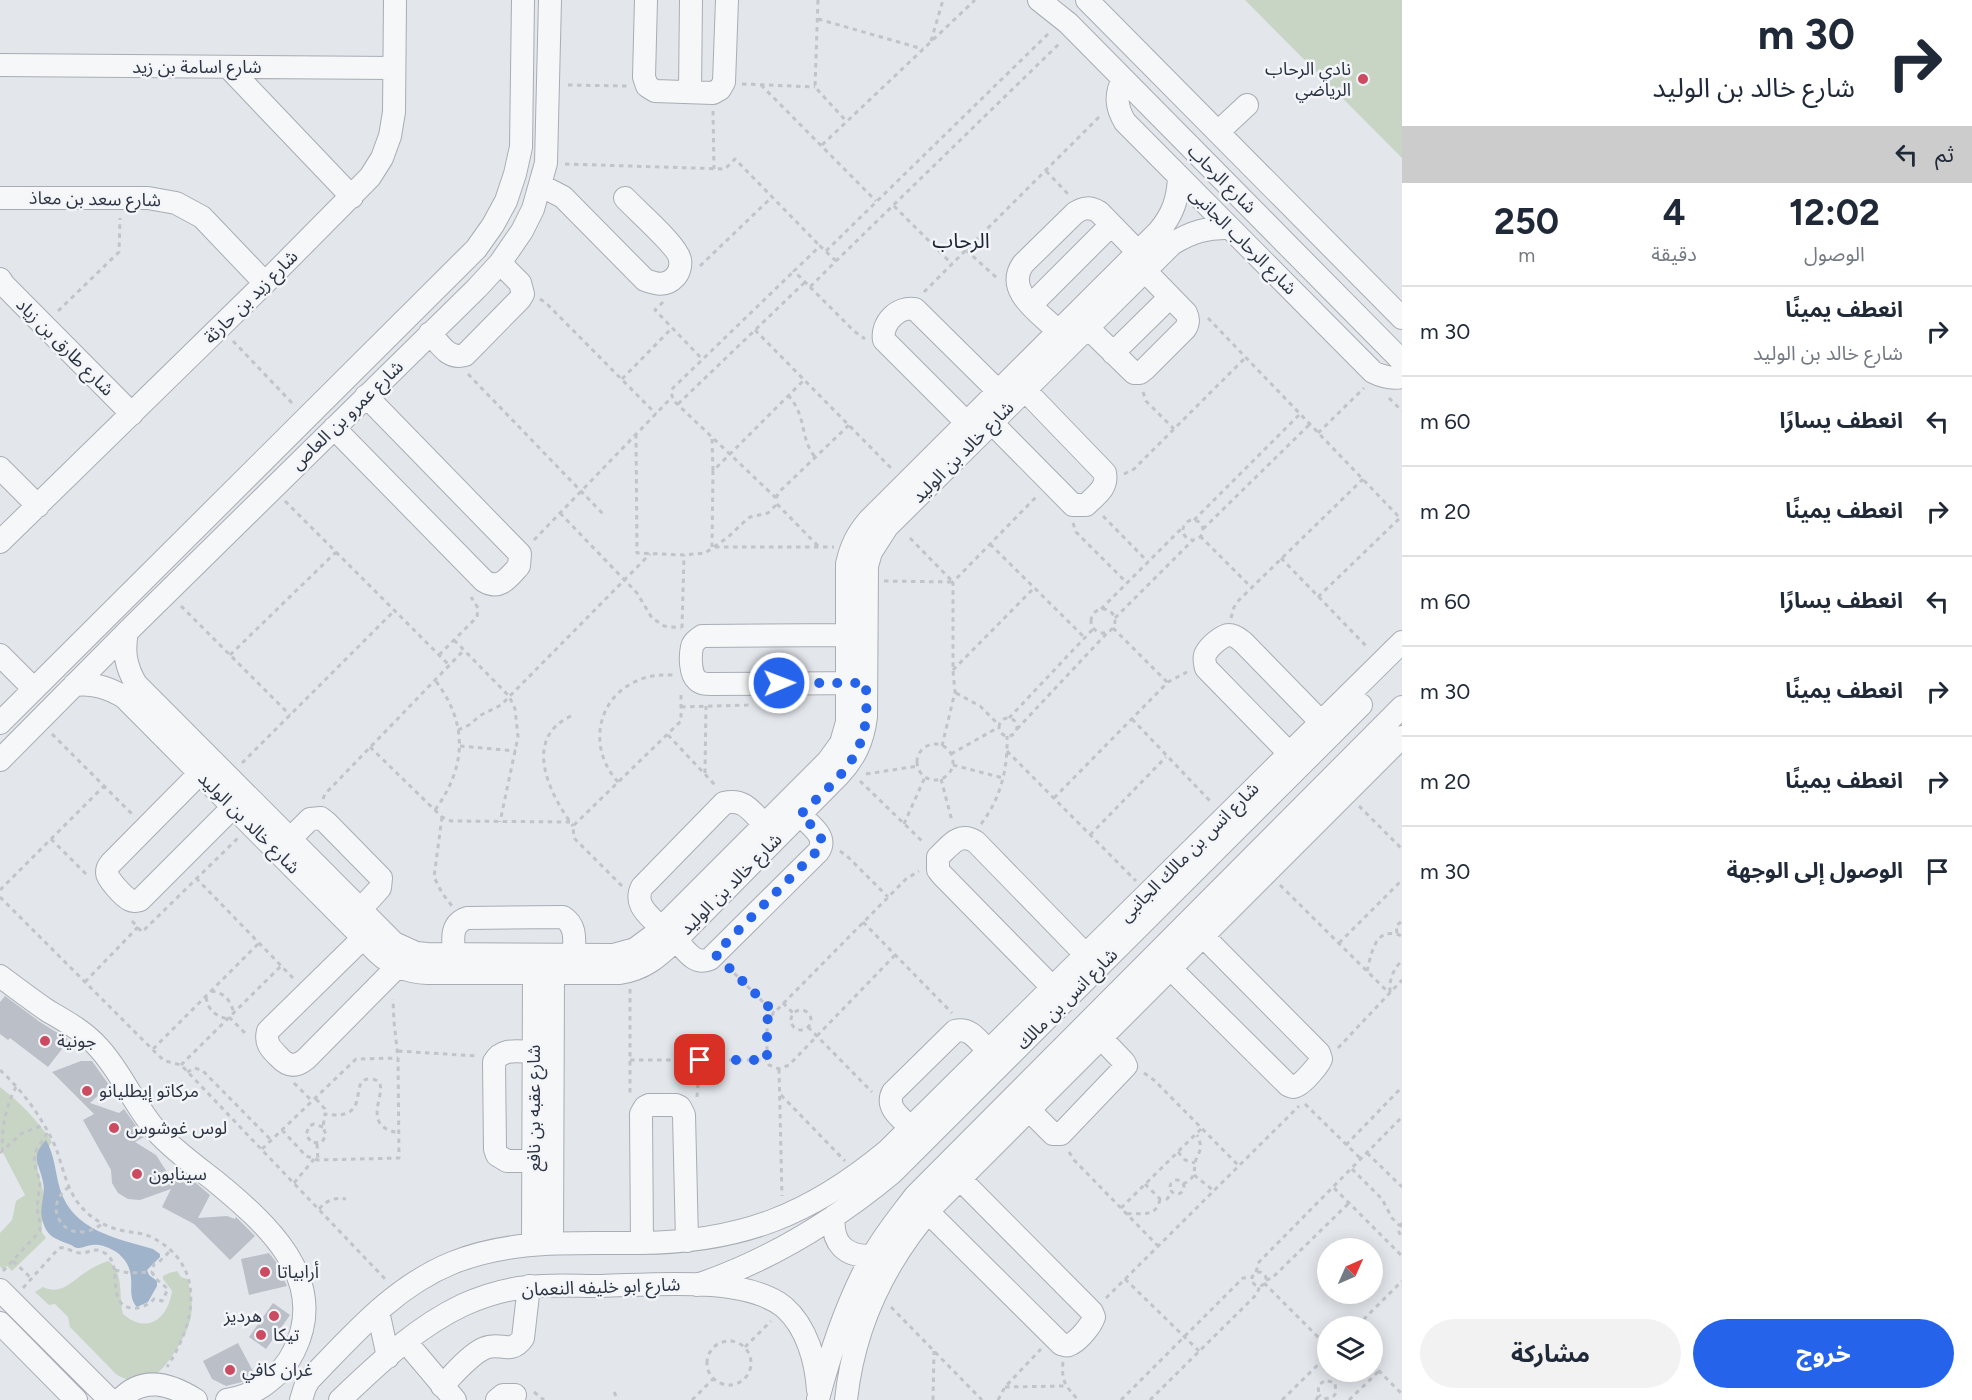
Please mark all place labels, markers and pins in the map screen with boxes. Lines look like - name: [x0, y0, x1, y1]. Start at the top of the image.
- place label: نادي الرحاب الرياضي: [1265, 58, 1351, 103]
- marker: نادي الرحاب الرياضي: [1356, 72, 1370, 86]
- place label: جونية: [57, 1030, 96, 1052]
- marker: جونية: [38, 1034, 52, 1048]
- pin: [674, 1034, 725, 1085]
- place label: مركاتو إيطليانو: [99, 1080, 199, 1103]
- marker: مركاتو إيطليانو: [80, 1084, 94, 1098]
- place label: لوس غوشوس: [126, 1117, 227, 1139]
- marker: لوس غوشوس: [107, 1121, 121, 1135]
- place label: سينابون: [149, 1163, 207, 1185]
- marker: سينابون: [130, 1167, 144, 1181]
- place label: أرابياتا: [277, 1261, 319, 1283]
- marker: أرابياتا: [258, 1265, 272, 1279]
- place label: هرديز: [223, 1305, 262, 1327]
- marker: هرديز: [267, 1309, 281, 1323]
- place label: تيكا: [273, 1324, 299, 1346]
- marker: تيكا: [254, 1328, 268, 1342]
- place label: غران كافي: [242, 1359, 313, 1383]
- marker: غران كافي: [223, 1363, 237, 1377]

